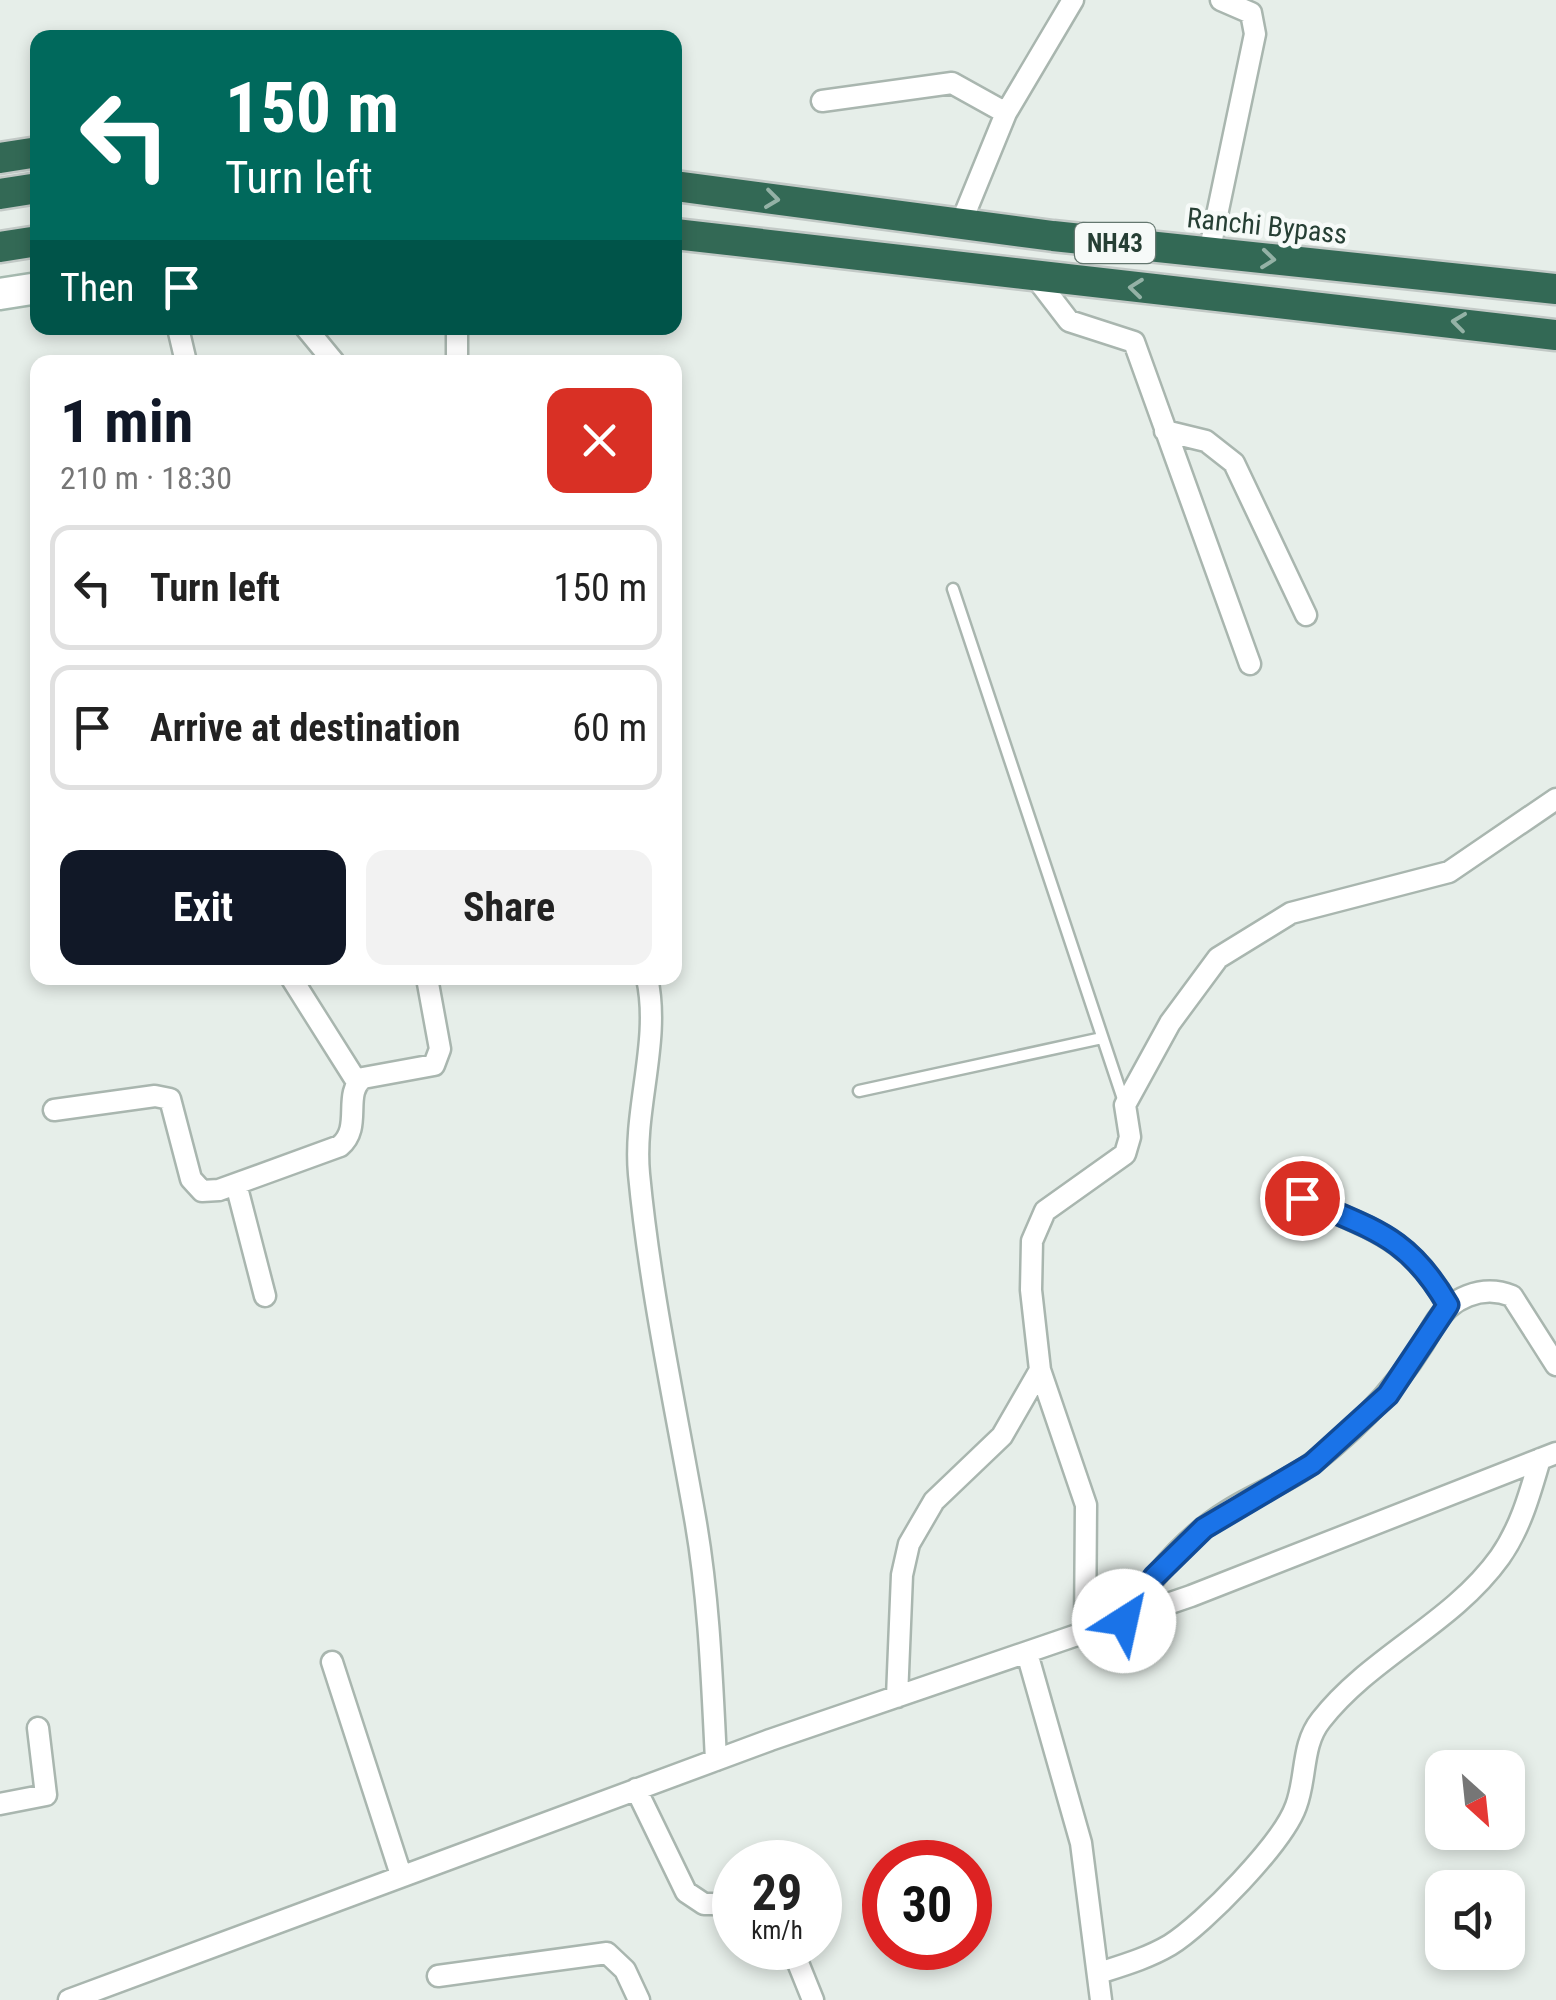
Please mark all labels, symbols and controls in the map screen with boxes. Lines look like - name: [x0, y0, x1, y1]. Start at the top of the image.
- text: 150 m: [225, 67, 399, 149]
- icon: left: [60, 70, 190, 200]
- text: Turn left: [225, 151, 373, 204]
- one-way arrow: [763, 187, 780, 208]
- street label: Ranchi Bypass: [1185, 201, 1349, 251]
- road number: NH43: [1075, 223, 1155, 263]
- one-way arrow: [1260, 248, 1276, 269]
- icon: arrive: [154, 260, 209, 315]
- text: Then: [60, 266, 134, 310]
- one-way arrow: [1128, 277, 1144, 299]
- one-way arrow: [1451, 313, 1468, 334]
- text: 1 min: [60, 386, 193, 457]
- button: close: [547, 388, 652, 493]
- text: 210 m · 18:30: [60, 459, 232, 497]
- icon: left: [65, 560, 120, 615]
- text: Turn left: [150, 566, 280, 610]
- text: 150 m: [553, 566, 647, 610]
- icon: arrive: [65, 700, 120, 755]
- text: Arrive at destination: [150, 706, 460, 750]
- text: 60 m: [572, 706, 647, 750]
- button: Exit: [60, 850, 346, 965]
- button: Share: [366, 850, 652, 965]
- pin: [1260, 1156, 1345, 1241]
- icon: arrive: [1275, 1171, 1330, 1226]
- position arrow: [1072, 1569, 1176, 1673]
- north arrow: [1425, 1750, 1525, 1850]
- map controls: [1425, 1750, 1525, 1970]
- speed limit sign: 30: [862, 1840, 992, 1970]
- text: 29: [752, 1864, 802, 1922]
- button: sound: [1425, 1870, 1525, 1970]
- text: km/h: [751, 1916, 803, 1945]

